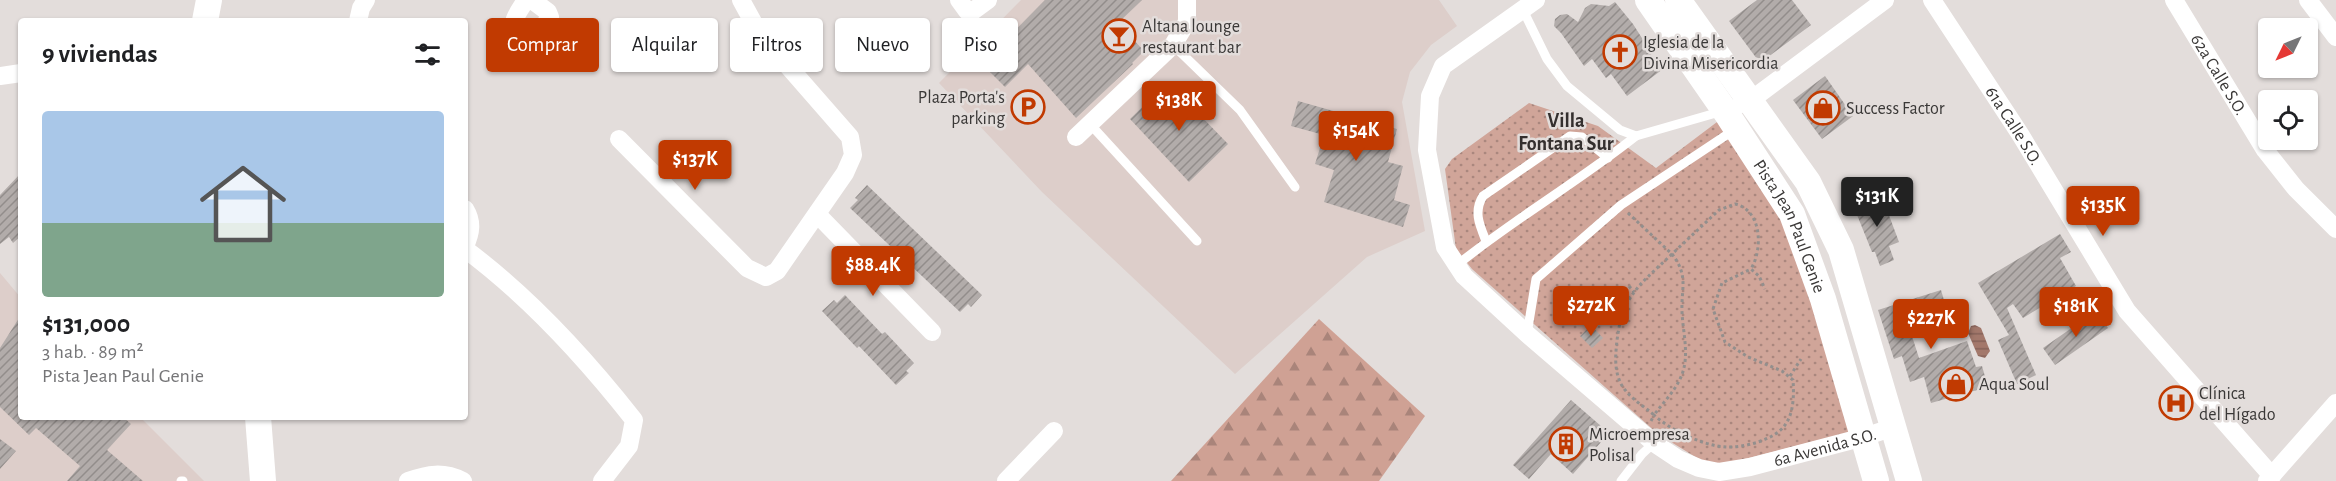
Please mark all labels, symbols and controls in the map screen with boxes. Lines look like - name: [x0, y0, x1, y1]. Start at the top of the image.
- chip: Comprar: [486, 18, 599, 72]
- chip: Alquilar: [611, 18, 718, 72]
- chip: Filtros: [730, 18, 823, 72]
- chip: Nuevo: [835, 18, 930, 72]
- chip: Piso: [942, 18, 1018, 72]
- bar icon: Altana lounge restaurant bar: [1101, 18, 1137, 54]
- place label: Altana lounge restaurant bar: [1142, 18, 1241, 57]
- north arrow: [2258, 18, 2318, 78]
- map controls: [2258, 18, 2318, 150]
- street label: 62a Calle S.O.: [2187, 31, 2250, 119]
- church icon: Iglesia de la Divina Misericordia: [1602, 34, 1638, 70]
- place label: Iglesia de la Divina Misericordia: [1643, 34, 1779, 73]
- icon: filters: [411, 38, 444, 71]
- text: 9 viviendas: [42, 41, 157, 67]
- pin: $138K: [1137, 81, 1221, 132]
- street label: 61a Calle S.O.: [1981, 84, 2045, 169]
- place label: Plaza Porta's parking: [918, 89, 1005, 128]
- parking icon: Plaza Porta's parking: [1010, 89, 1046, 125]
- text: $138K: [1156, 90, 1202, 110]
- shop icon: Success Factor: [1805, 90, 1841, 126]
- button: locate: [2258, 90, 2318, 150]
- place label: Success Factor: [1846, 100, 1945, 118]
- pin: $154K: [1314, 111, 1398, 162]
- district label: Villa Fontana Sur: [1518, 111, 1614, 154]
- text: $154K: [1333, 120, 1379, 140]
- pin: $137K: [653, 140, 737, 191]
- text: $137K: [672, 149, 718, 169]
- icon: home: [189, 150, 297, 258]
- street label: Pista Jean Paul Genie: [1749, 157, 1828, 295]
- pin: $131K: [1835, 177, 1919, 228]
- text: $131K: [1855, 186, 1899, 206]
- pin: $135K: [2061, 186, 2145, 237]
- text: $135K: [2080, 195, 2126, 215]
- pin: $88.4K: [824, 246, 922, 297]
- text: $88.4K: [845, 255, 901, 275]
- pin: $272K: [1549, 286, 1633, 337]
- pin: $181K: [2034, 287, 2118, 338]
- text: $272K: [1567, 295, 1615, 315]
- text: $181K: [2054, 296, 2098, 316]
- pin: $227K: [1889, 299, 1973, 350]
- text: $227K: [1907, 308, 1955, 328]
- text: $131,000: [42, 311, 130, 337]
- text: 3 hab. · 89 m²: [42, 342, 143, 362]
- text: Pista Jean Paul Genie: [42, 366, 204, 386]
- shop icon: Aqua Soul: [1938, 366, 1974, 402]
- place label: Aqua Soul: [1979, 376, 2049, 394]
- hospital icon: Clínica del Hígado: [2158, 385, 2194, 421]
- place label: Clínica del Hígado: [2199, 385, 2276, 424]
- building icon: Microempresa Polisal: [1548, 426, 1584, 462]
- place label: Microempresa Polisal: [1589, 426, 1690, 465]
- street label: 6a Avenida S.O.: [1772, 426, 1879, 470]

